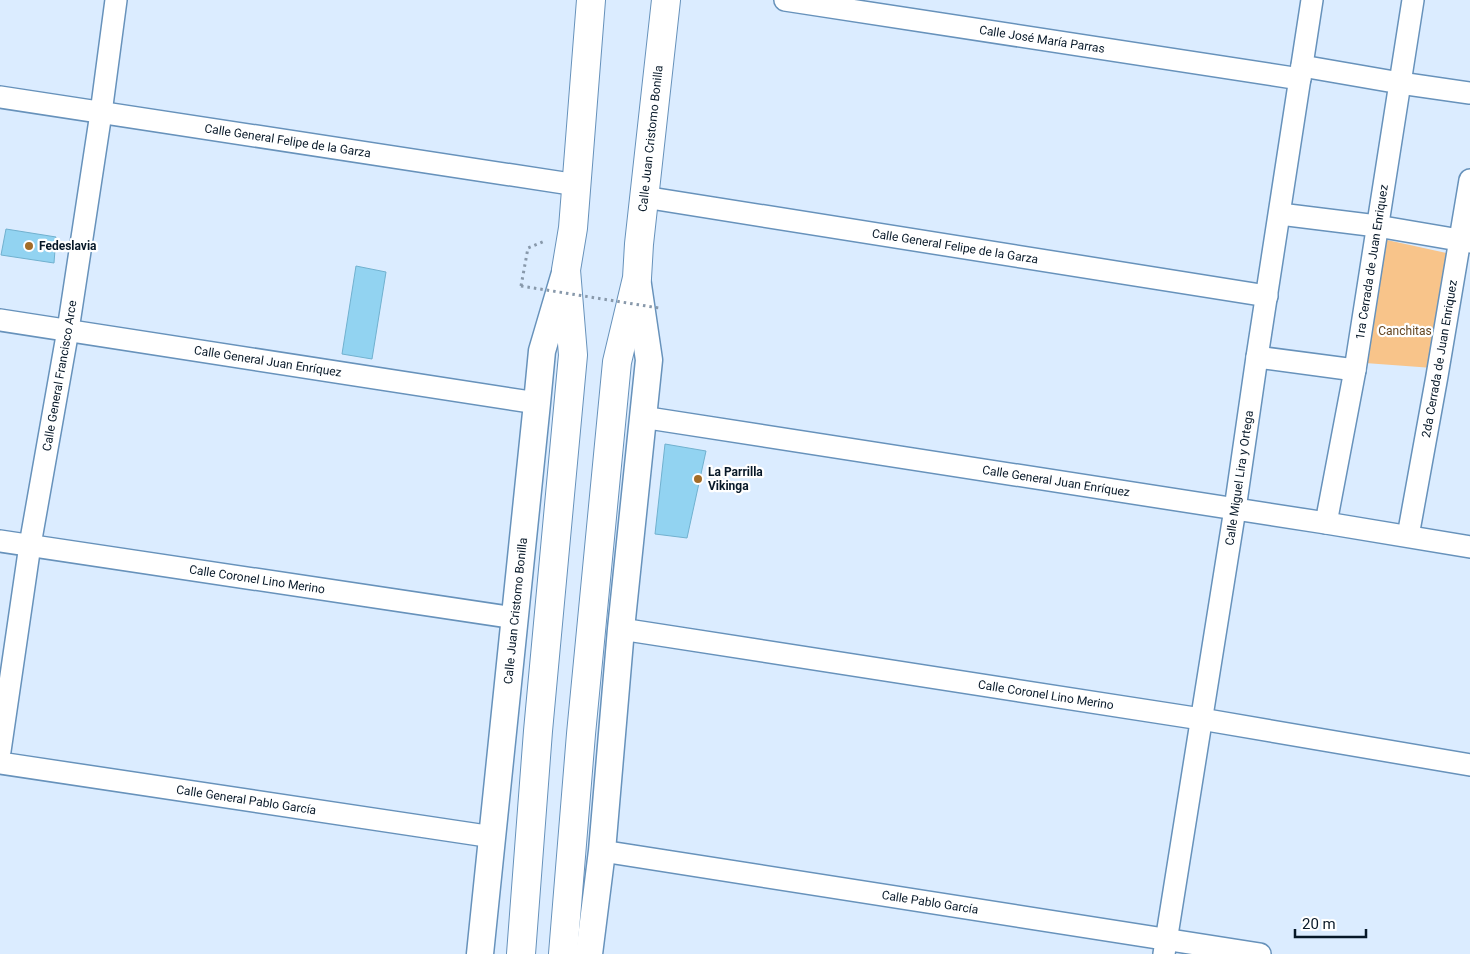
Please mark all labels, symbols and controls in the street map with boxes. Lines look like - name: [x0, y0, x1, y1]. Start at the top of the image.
- street label: Calle José María Parras: [978, 23, 1106, 56]
- street label: Calle Juan Cristomo Bonilla: [636, 65, 666, 212]
- street label: Calle General Felipe de la Garza: [204, 121, 372, 160]
- street label: 1ra Cerrada de Juan Enriquez: [1353, 183, 1391, 341]
- street label: Calle General Felipe de la Garza: [871, 226, 1039, 267]
- place label: Fedeslavia: [39, 239, 97, 253]
- marker: Fedeslavia: [23, 240, 35, 252]
- street label: 2da Cerrada de Juan Enriquez: [1419, 279, 1460, 439]
- street label: Calle General Francisco Arce: [40, 299, 79, 452]
- park label: Canchitas: [1378, 324, 1432, 338]
- street label: Calle General Juan Enríquez: [193, 343, 343, 380]
- street label: Calle Miguel Lira y Ortega: [1222, 410, 1256, 546]
- street label: Calle General Juan Enríquez: [981, 463, 1131, 500]
- place label: La Parrilla Vikinga: [708, 465, 763, 493]
- marker: La Parrilla Vikinga: [692, 473, 704, 485]
- street label: Calle Juan Cristomo Bonilla: [501, 537, 530, 685]
- street label: Calle Coronel Lino Merino: [188, 562, 326, 597]
- street label: Calle Coronel Lino Merino: [977, 678, 1115, 712]
- street label: Calle General Pablo García: [175, 783, 317, 817]
- street label: Calle Pablo García: [881, 888, 979, 917]
- scale bar: [1295, 906, 1366, 938]
- text: 20 m: [1302, 915, 1336, 933]

